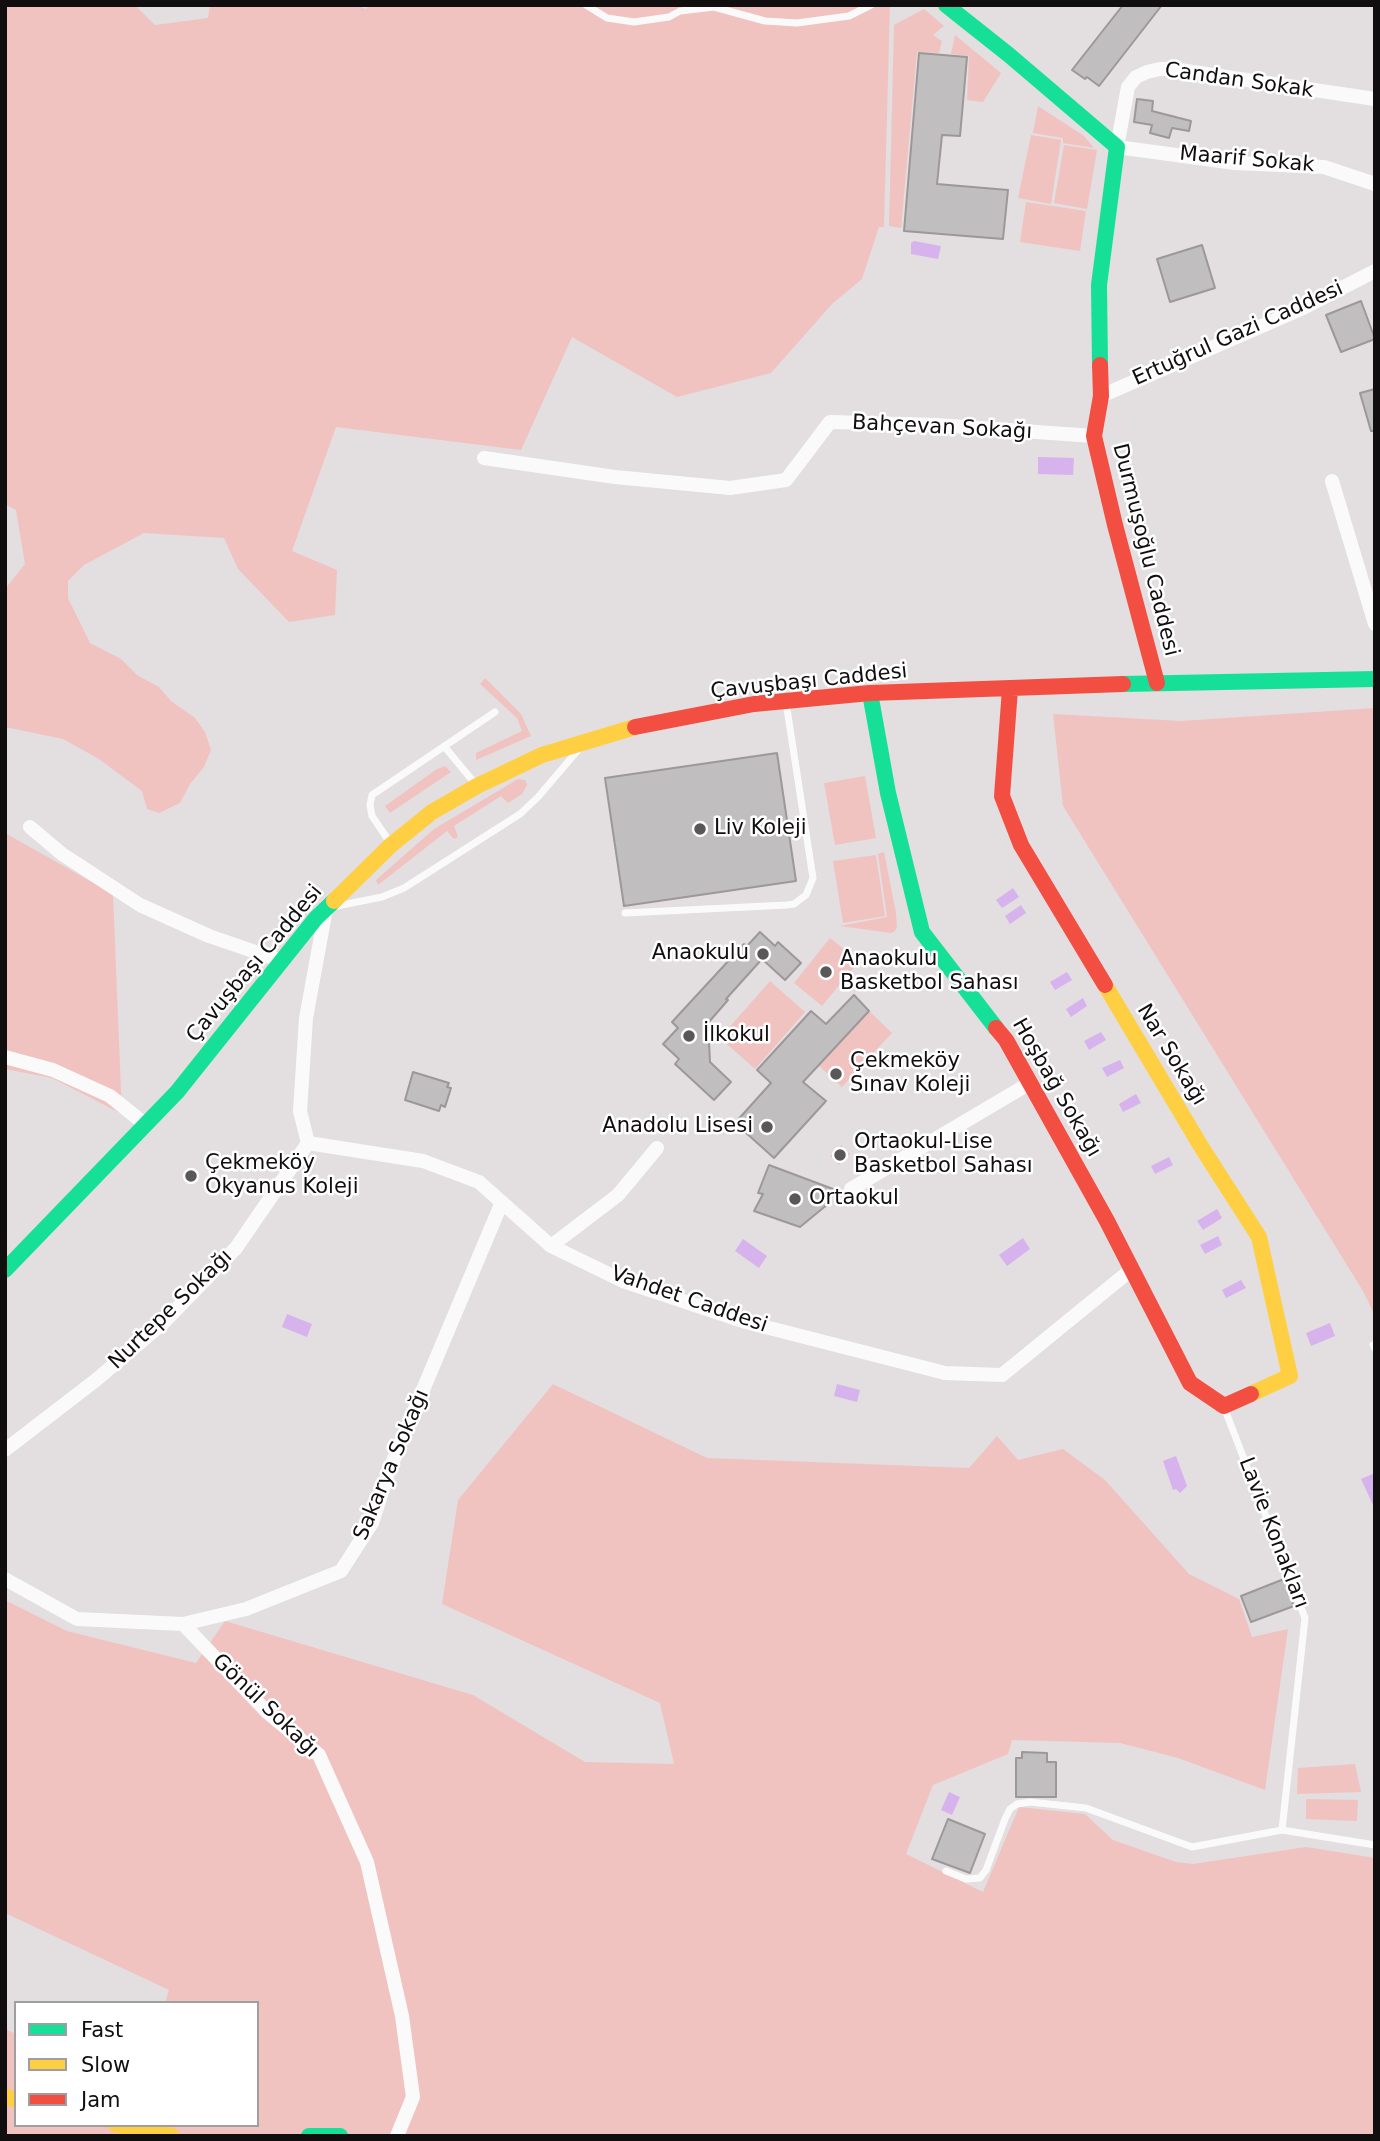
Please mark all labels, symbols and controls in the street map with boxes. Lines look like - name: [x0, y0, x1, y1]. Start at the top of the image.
- street label: Candan Sokak: [1163, 58, 1315, 104]
- street label: Maarif Sokak: [1178, 142, 1316, 178]
- street label: Ertuğrul Gazi Caddesi: [1129, 276, 1347, 392]
- street label: Bahçevan Sokağı: [851, 411, 1033, 445]
- street label: Durmuşoğlu Caddesi: [1106, 441, 1184, 659]
- street label: Çavuşbaşı Caddesi: [709, 659, 909, 705]
- place label: Liv Koleji: [714, 816, 807, 842]
- marker: Liv Koleji: [692, 821, 708, 837]
- street label: Çavuşbaşı Caddesi: [182, 880, 328, 1048]
- place label: Anaokulu: [652, 941, 749, 967]
- marker: Anaokulu: [755, 946, 771, 962]
- place label: Anaokulu Basketbol Sahası: [840, 947, 1019, 997]
- marker: Anaokulu Basketbol Sahası: [818, 964, 834, 980]
- street label: Nar Sokağı: [1131, 1000, 1211, 1110]
- street label: Hoşbağ Sokağı: [1006, 1014, 1106, 1162]
- place label: İlkokul: [703, 1023, 770, 1049]
- marker: İlkokul: [681, 1028, 697, 1044]
- place label: Çekmeköy Sınav Koleji: [850, 1049, 970, 1099]
- marker: Çekmeköy Sınav Koleji: [828, 1066, 844, 1082]
- place label: Anadolu Lisesi: [602, 1114, 753, 1140]
- marker: Anadolu Lisesi: [759, 1119, 775, 1135]
- place label: Ortaokul-Lise Basketbol Sahası: [854, 1130, 1033, 1180]
- marker: Ortaokul-Lise Basketbol Sahası: [832, 1147, 848, 1163]
- place label: Çekmeköy Okyanus Koleji: [205, 1151, 358, 1201]
- marker: Çekmeköy Okyanus Koleji: [183, 1168, 199, 1184]
- place label: Ortaokul: [809, 1186, 899, 1212]
- marker: Ortaokul: [787, 1191, 803, 1207]
- street label: Nurtepe Sokağı: [104, 1245, 238, 1375]
- street label: Vahdet Caddesi: [607, 1261, 771, 1339]
- street label: Sakarya Sokağı: [349, 1386, 435, 1544]
- street label: Lavie Konakları: [1233, 1454, 1313, 1612]
- street label: Gönül Sokağı: [207, 1649, 323, 1763]
- legend: [14, 2001, 259, 2127]
- text: Fast: [81, 2018, 123, 2042]
- text: Slow: [81, 2053, 130, 2077]
- text: Jam: [81, 2088, 121, 2112]

